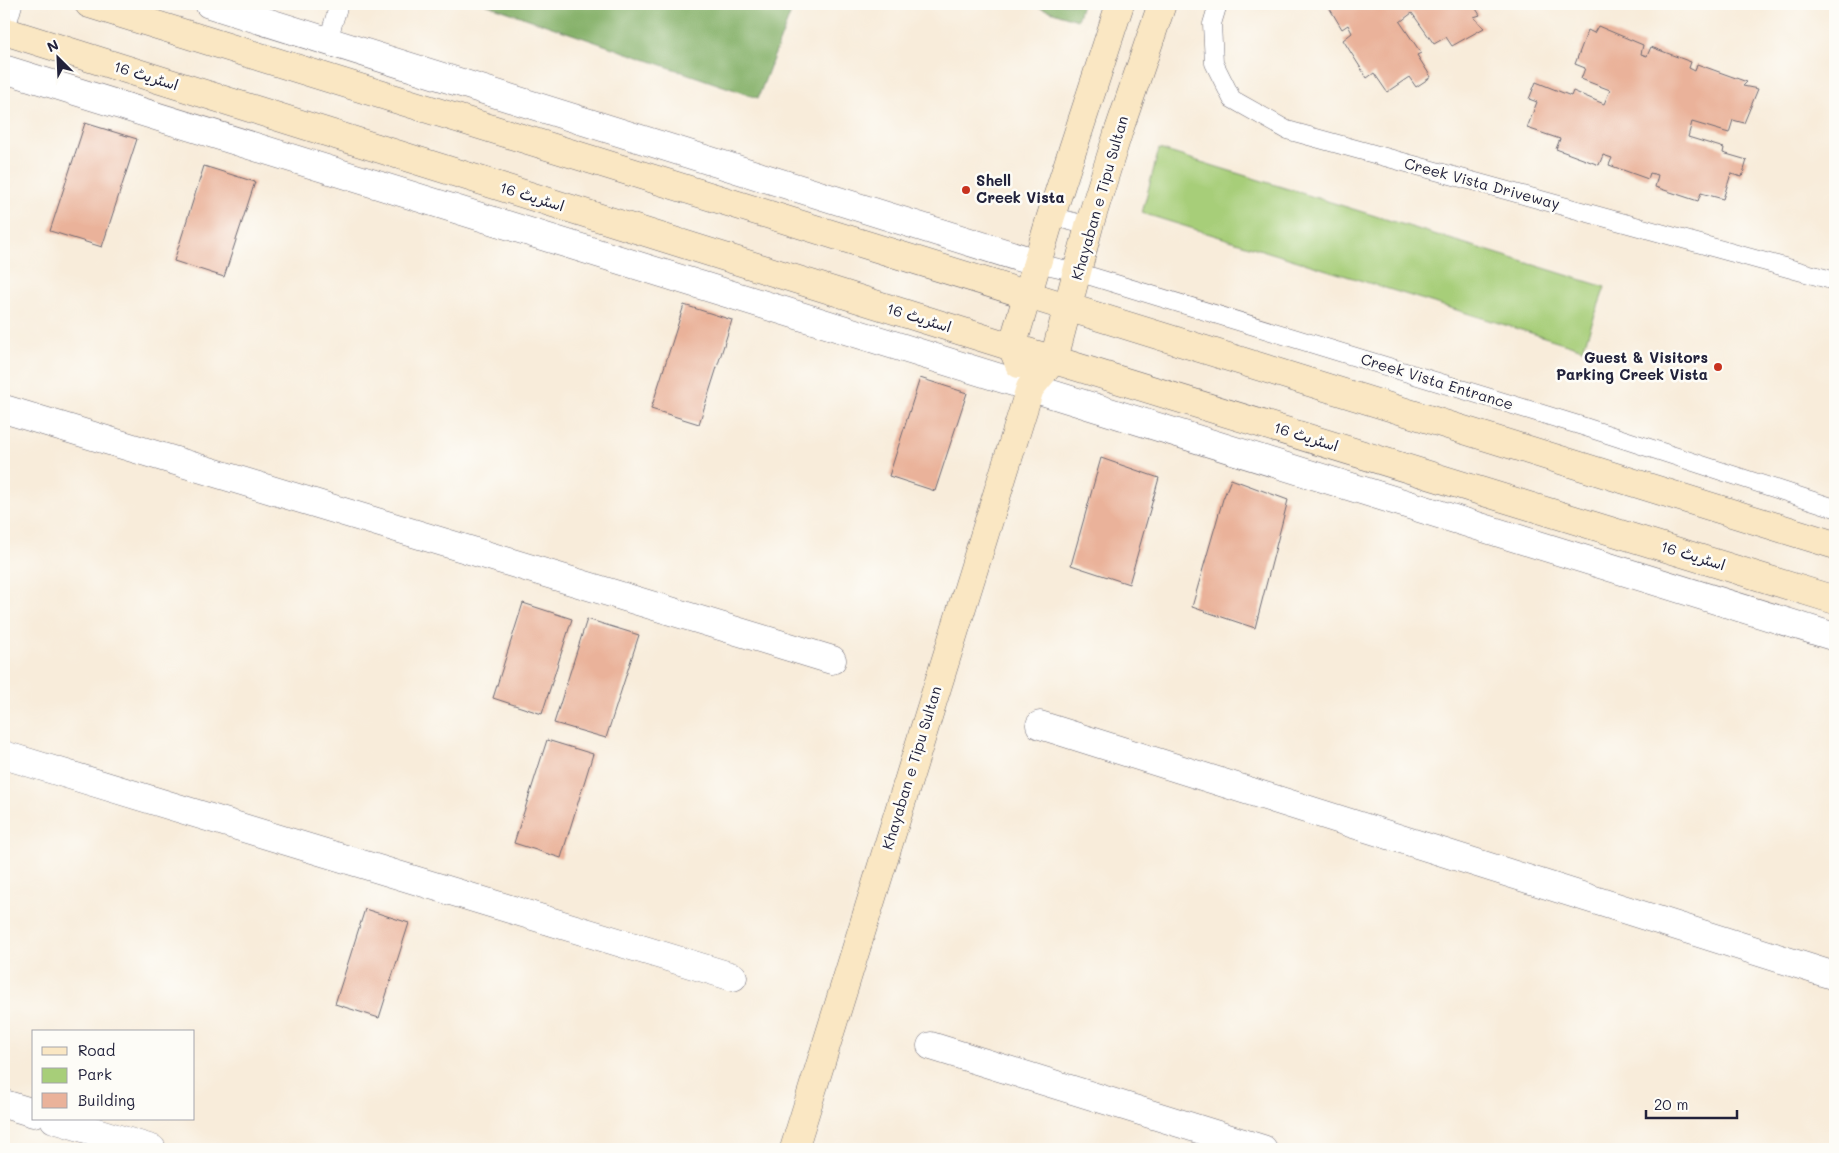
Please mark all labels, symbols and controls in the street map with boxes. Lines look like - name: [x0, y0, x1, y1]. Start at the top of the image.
- north arrow: [32, 32, 82, 82]
- text: N: [44, 35, 61, 57]
- street label: اسٹریٹ 16: [112, 56, 181, 94]
- street label: Khayaban e Tipu Sultan: [1066, 113, 1132, 282]
- street label: Creek Vista Driveway: [1402, 153, 1562, 213]
- place label: Shell Creek Vista: [976, 170, 1065, 207]
- street label: اسٹریٹ 16: [498, 177, 567, 215]
- marker: Shell Creek Vista: [960, 184, 972, 196]
- street label: اسٹریٹ 16: [885, 298, 954, 336]
- place label: Guest & Visitors Parking Creek Vista: [1556, 347, 1708, 384]
- street label: Creek Vista Entrance: [1359, 348, 1516, 414]
- marker: Guest & Visitors Parking Creek Vista: [1712, 361, 1724, 373]
- street label: اسٹریٹ 16: [1272, 417, 1341, 455]
- street label: اسٹریٹ 16: [1659, 536, 1728, 574]
- street label: Khayaban e Tipu Sultan: [877, 683, 945, 852]
- legend: [32, 1030, 195, 1120]
- text: Road: [78, 1040, 115, 1060]
- text: Park: [78, 1064, 112, 1084]
- scale bar: [1646, 1088, 1738, 1120]
- text: Building: [78, 1090, 135, 1110]
- text: 20 m: [1654, 1094, 1688, 1114]

